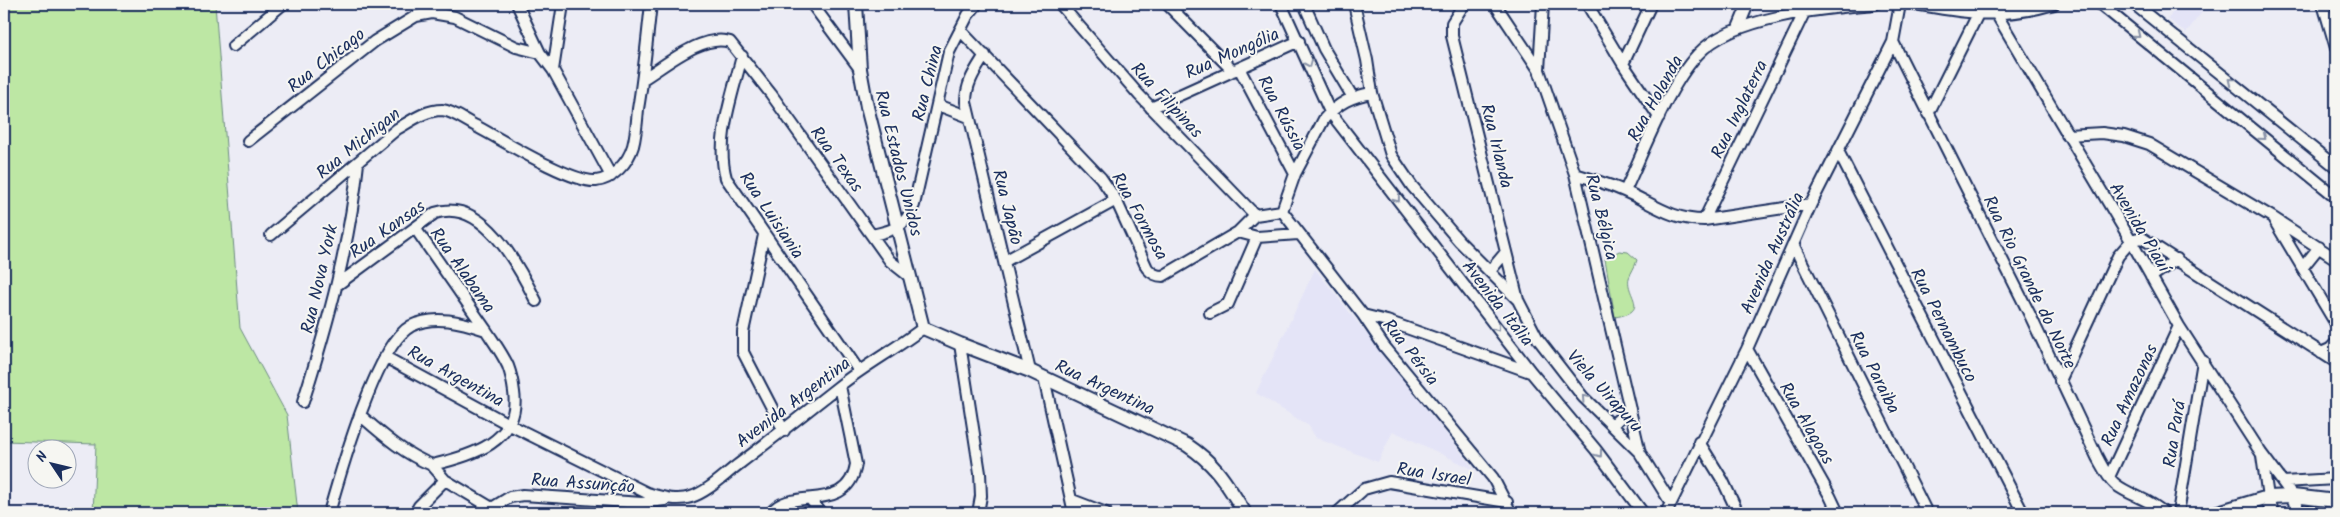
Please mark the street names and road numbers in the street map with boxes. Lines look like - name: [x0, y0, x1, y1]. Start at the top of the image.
- street label: Rua Chicago: [281, 21, 372, 101]
- street label: Rua Mongólia: [1181, 21, 1284, 88]
- street label: Rua China: [905, 42, 952, 125]
- street label: Rua Holanda: [1621, 50, 1692, 147]
- street label: Rua Inglaterra: [1704, 55, 1777, 164]
- street label: Rua Filipinas: [1123, 56, 1209, 146]
- street label: Rua Rússia: [1249, 71, 1313, 157]
- street label: Rua Estados Unidos: [865, 87, 930, 240]
- street label: Rua Michigan: [310, 101, 408, 187]
- street label: Rua Irlanda: [1471, 101, 1520, 192]
- street label: Rua Texas: [802, 120, 870, 200]
- street label: Rua Luisiania: [731, 166, 811, 266]
- street label: Rua Japão: [983, 167, 1030, 248]
- street label: Rua Formosa: [1103, 167, 1175, 266]
- street label: Rua Bélgica: [1576, 171, 1625, 264]
- street label: Avenida Piauí: [2100, 177, 2178, 281]
- street label: Avenida Austrália: [1733, 188, 1813, 319]
- street label: Rua Rio Grande do Norte: [1974, 191, 2083, 374]
- street label: Rua Kansas: [344, 193, 432, 267]
- street label: Rua Nova York: [294, 221, 347, 337]
- street label: Rua Alabama: [421, 222, 502, 320]
- street label: Avenida Itália: [1454, 254, 1540, 354]
- street label: Rua Pernambuco: [1901, 263, 1984, 388]
- street label: Rua Pérsia: [1374, 313, 1446, 393]
- street label: Rua Paraiba: [1840, 326, 1907, 419]
- street label: Rua Argentina: [401, 339, 509, 416]
- street label: Rua Amazonas: [2094, 339, 2167, 452]
- street label: Viela Uirapuru: [1559, 344, 1649, 440]
- street label: Avenida Argentina: [730, 350, 858, 456]
- street label: Rua Argentina: [1050, 353, 1159, 424]
- street label: Rua Alagoas: [1770, 377, 1841, 471]
- street label: Rua Pará: [2156, 397, 2195, 470]
- street label: Rua Israel: [1394, 455, 1474, 496]
- street label: Rua Assunção: [530, 466, 636, 503]

